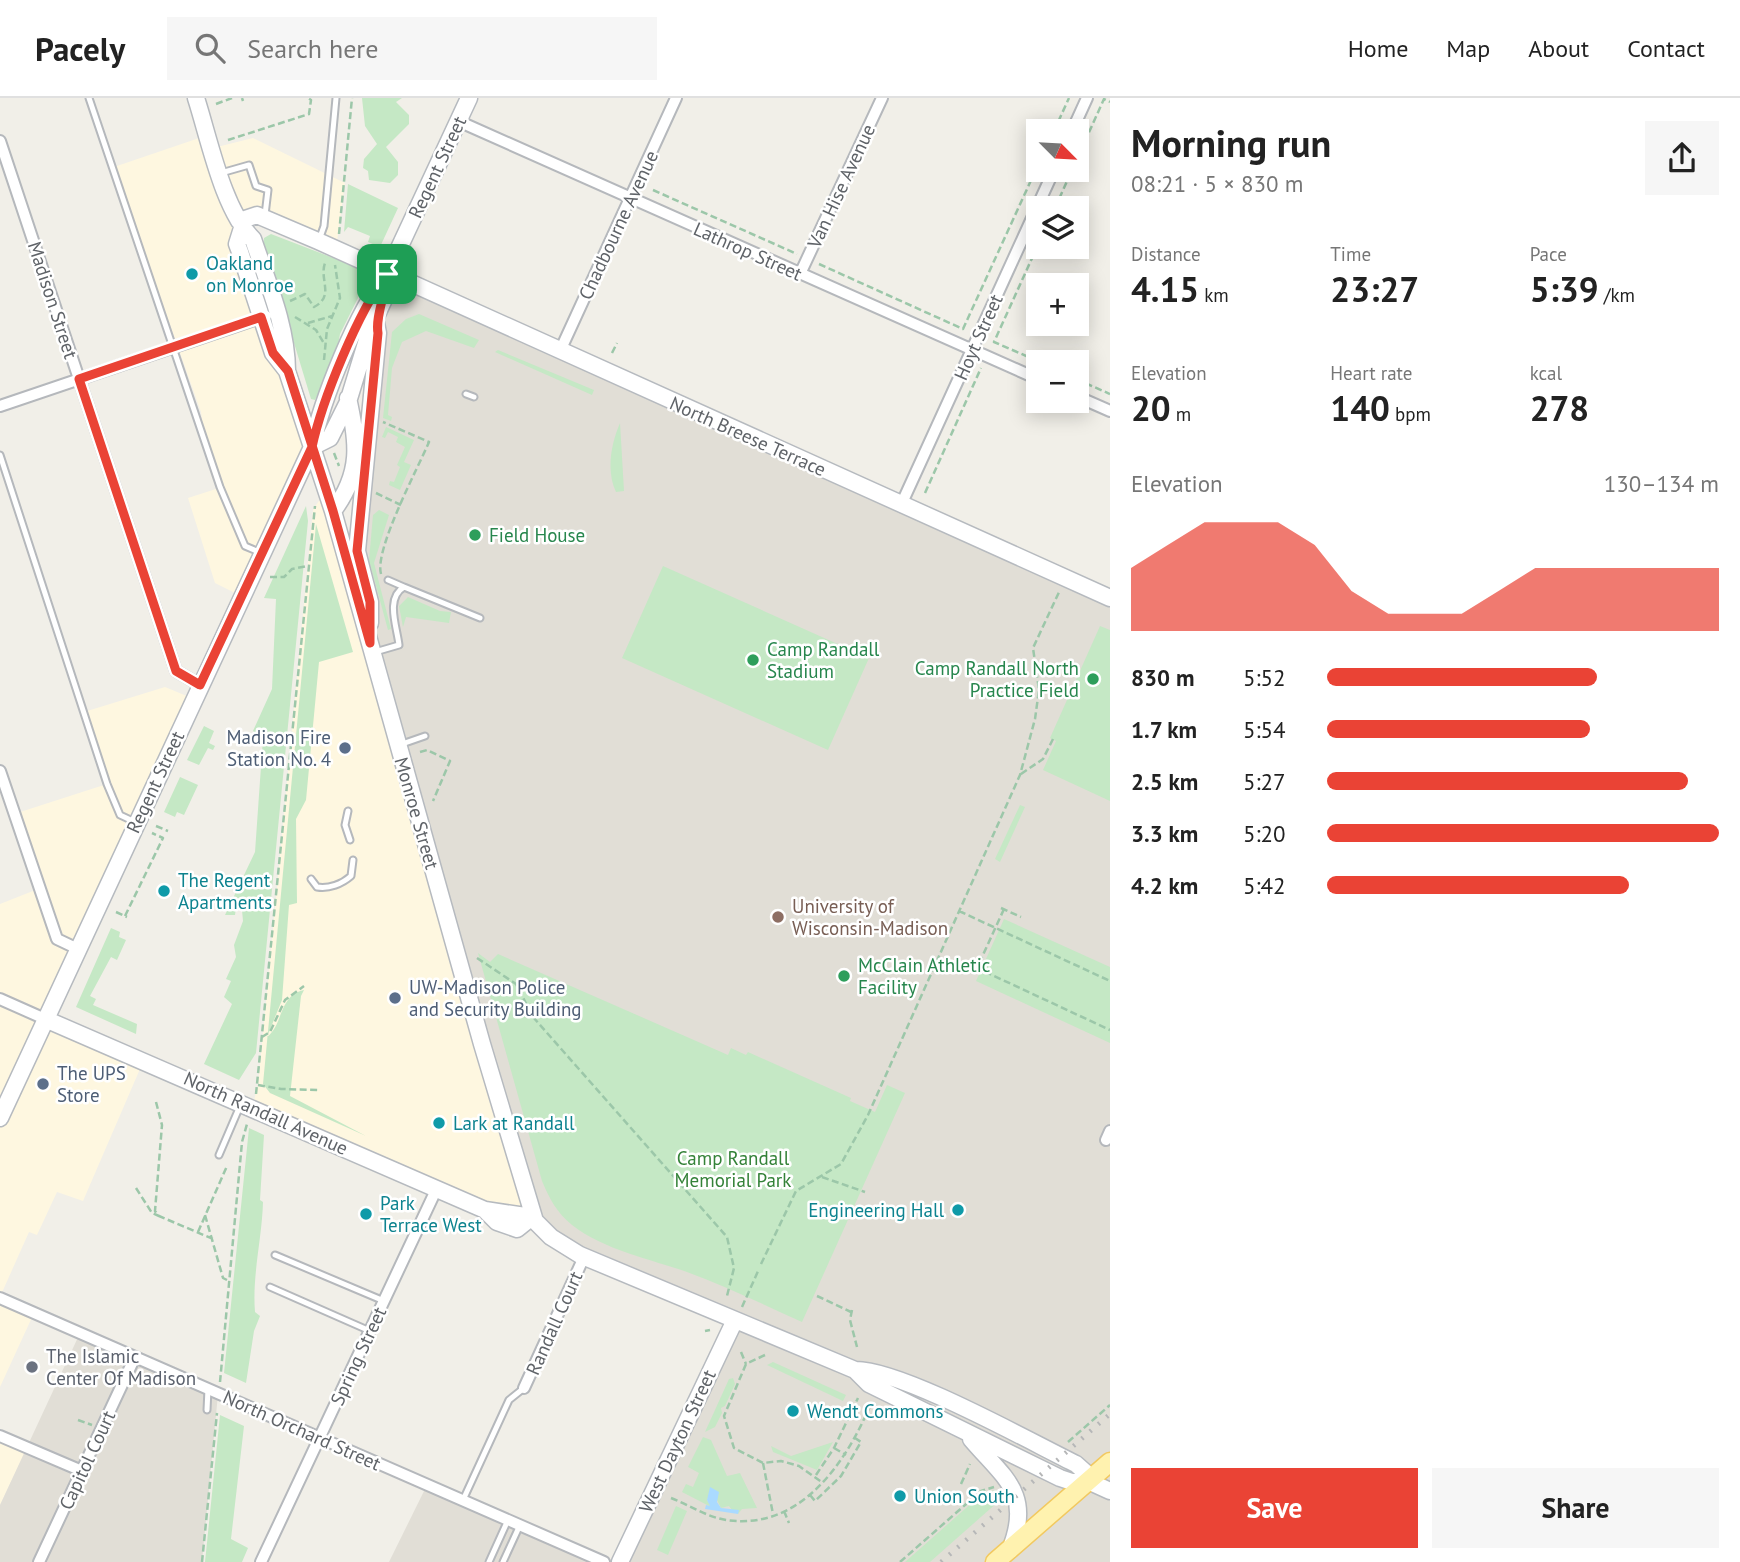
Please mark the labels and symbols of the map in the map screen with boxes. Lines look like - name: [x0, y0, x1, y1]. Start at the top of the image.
- street label: Regent Street: [403, 112, 471, 222]
- north arrow: [1026, 119, 1088, 182]
- street label: Van Hise Avenue: [801, 120, 880, 253]
- street label: Chadbourne Avenue: [573, 147, 663, 303]
- street label: Lathrop Street: [690, 216, 806, 286]
- street label: Madison Street: [23, 238, 83, 362]
- pin: [357, 244, 417, 304]
- place label: Oakland on Monroe: [206, 251, 294, 297]
- marker: Oakland on Monroe: [184, 266, 200, 282]
- street label: Hoyt Street: [948, 290, 1008, 384]
- street label: North Breese Terrace: [666, 391, 830, 481]
- place label: Field House: [489, 523, 585, 547]
- marker: Field House: [467, 527, 483, 543]
- place label: Camp Randall Stadium: [767, 637, 880, 683]
- marker: Camp Randall Stadium: [745, 652, 761, 668]
- place label: Camp Randall North Practice Field: [915, 656, 1079, 702]
- marker: Camp Randall North Practice Field: [1085, 671, 1101, 687]
- place label: Madison Fire Station No. 4: [227, 725, 331, 771]
- street label: Regent Street: [121, 727, 189, 837]
- marker: Madison Fire Station No. 4: [337, 740, 353, 756]
- street label: Monroe Street: [390, 754, 445, 872]
- place label: The Regent Apartments: [178, 868, 272, 914]
- marker: The Regent Apartments: [156, 883, 172, 899]
- place label: University of Wisconsin-Madison: [792, 894, 948, 940]
- marker: University of Wisconsin-Madison: [770, 909, 786, 925]
- place label: McClain Athletic Facility: [858, 953, 990, 999]
- marker: McClain Athletic Facility: [836, 968, 852, 984]
- place label: UW-Madison Police and Security Building: [409, 975, 582, 1021]
- marker: UW-Madison Police and Security Building: [387, 990, 403, 1006]
- place label: The UPS Store: [57, 1061, 126, 1107]
- street label: North Randall Avenue: [180, 1066, 352, 1160]
- marker: The UPS Store: [35, 1076, 51, 1092]
- place label: Lark at Randall: [453, 1111, 575, 1135]
- marker: Lark at Randall: [431, 1115, 447, 1131]
- park label: Camp Randall Memorial Park: [675, 1146, 791, 1192]
- place label: Park Terrace West: [380, 1191, 482, 1237]
- place label: Engineering Hall: [808, 1198, 944, 1222]
- marker: Engineering Hall: [950, 1202, 966, 1218]
- marker: Park Terrace West: [358, 1206, 374, 1222]
- street label: Randall Court: [520, 1267, 588, 1379]
- street label: Spring Street: [325, 1302, 392, 1409]
- place label: The Islamic Center Of Madison: [46, 1344, 196, 1390]
- marker: The Islamic Center Of Madison: [24, 1359, 40, 1375]
- street label: West Dayton Street: [633, 1365, 721, 1516]
- street label: North Orchard Street: [219, 1384, 385, 1476]
- place label: Wendt Commons: [807, 1399, 944, 1423]
- marker: Wendt Commons: [785, 1403, 801, 1419]
- street label: Capitol Court: [54, 1406, 121, 1513]
- place label: Union South: [914, 1484, 1015, 1508]
- marker: Union South: [892, 1488, 908, 1504]

